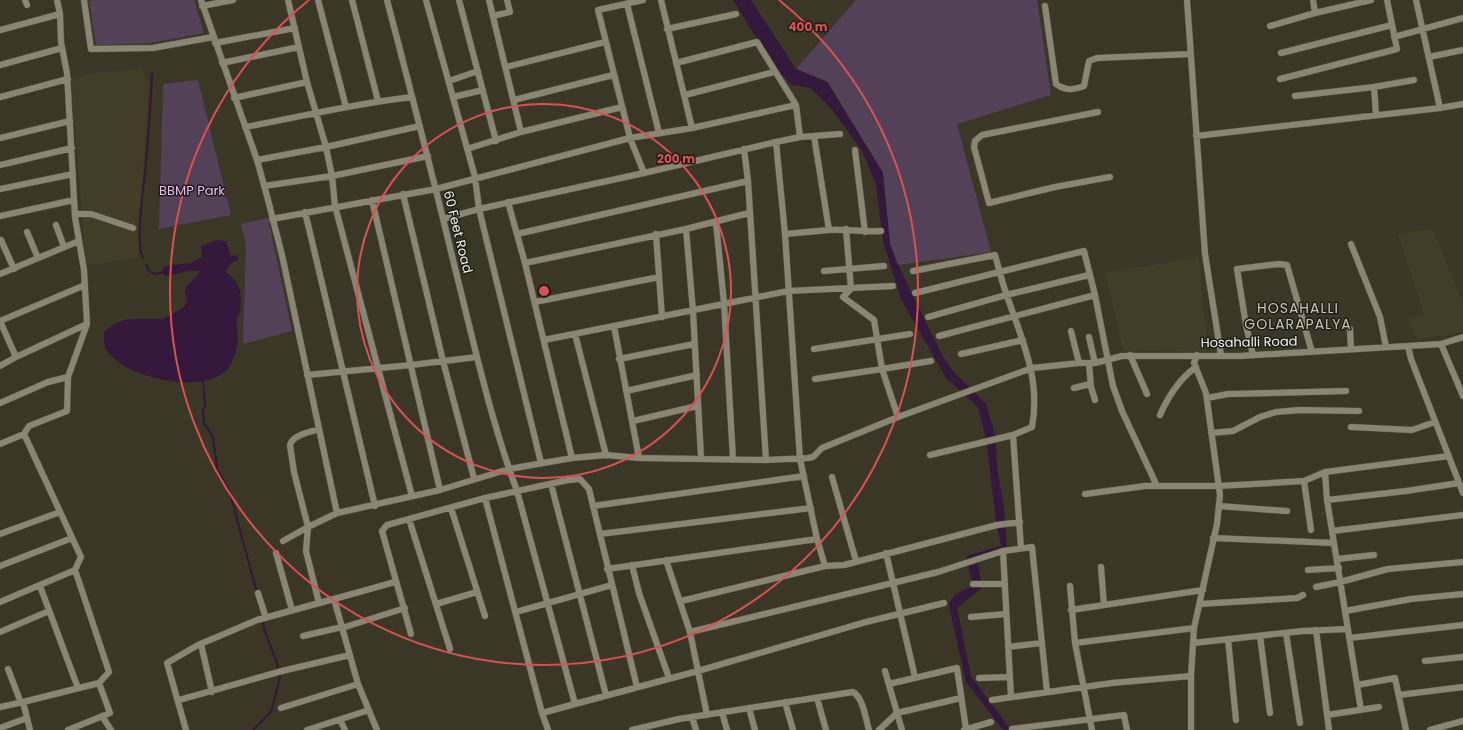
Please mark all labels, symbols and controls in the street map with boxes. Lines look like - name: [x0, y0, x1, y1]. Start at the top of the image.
- text: 400 m: [788, 18, 828, 35]
- text: 200 m: [657, 150, 695, 167]
- park label: BBMP Park: [159, 181, 225, 200]
- street label: 60 Feet Road: [439, 189, 477, 275]
- centre of rings: [537, 284, 551, 298]
- district label: HOSAHALLI GOLARAPALYA: [1244, 298, 1352, 334]
- street label: Hosahalli Road: [1200, 332, 1298, 352]

